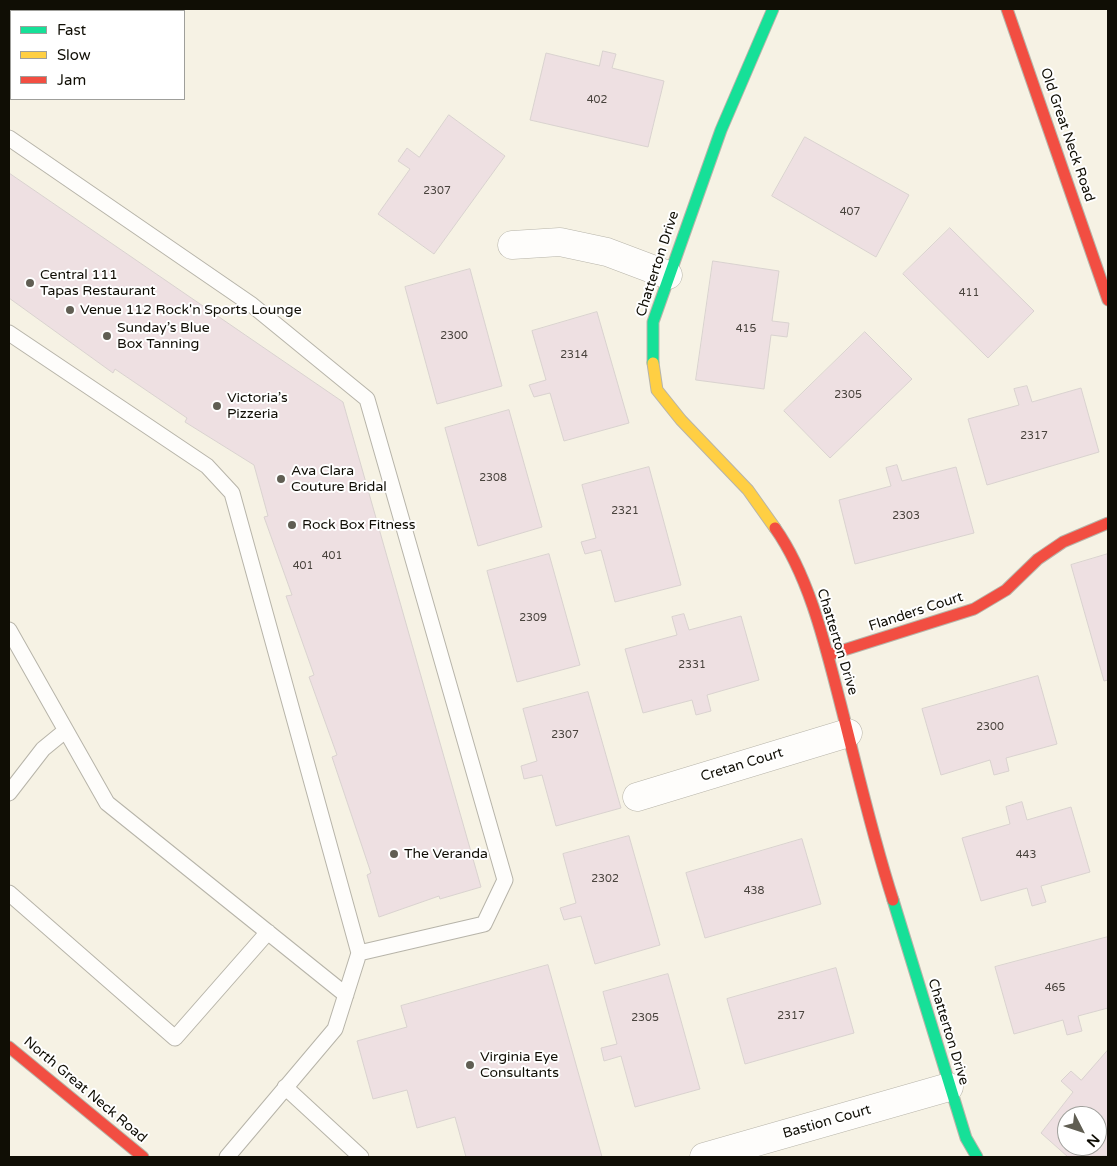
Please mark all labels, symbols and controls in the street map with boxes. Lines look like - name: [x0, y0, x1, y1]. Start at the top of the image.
- legend: [10, 10, 185, 100]
- text: Fast: [57, 21, 86, 39]
- text: Slow: [57, 46, 91, 64]
- street label: Old Great Neck Road: [1036, 66, 1098, 204]
- text: Jam: [57, 71, 86, 89]
- house number: 402: [587, 93, 607, 107]
- house number: 2307: [423, 184, 451, 198]
- house number: 407: [840, 205, 860, 219]
- street label: Chatterton Drive: [633, 209, 683, 319]
- place label: Central 111 Tapas Restaurant: [40, 267, 156, 300]
- marker: Central 111 Tapas Restaurant: [24, 277, 36, 289]
- house number: 411: [959, 286, 979, 300]
- place label: Venue 112 Rock'n Sports Lounge: [80, 302, 302, 318]
- marker: Venue 112 Rock'n Sports Lounge: [64, 304, 76, 316]
- place label: Sunday’s Blue Box Tanning: [117, 320, 210, 352]
- house number: 415: [736, 322, 756, 336]
- house number: 2300: [440, 329, 468, 343]
- marker: Sunday’s Blue Box Tanning: [101, 330, 113, 342]
- house number: 2314: [560, 348, 588, 362]
- house number: 2305: [834, 388, 862, 402]
- place label: Victoria’s Pizzeria: [227, 390, 288, 422]
- marker: Victoria’s Pizzeria: [211, 400, 223, 412]
- house number: 2317: [1020, 429, 1048, 443]
- place label: Ava Clara Couture Bridal: [291, 463, 387, 496]
- house number: 2308: [479, 471, 507, 485]
- marker: Ava Clara Couture Bridal: [275, 473, 287, 485]
- house number: 2321: [611, 504, 639, 518]
- house number: 2303: [892, 509, 920, 523]
- place label: Rock Box Fitness: [302, 517, 415, 533]
- marker: Rock Box Fitness: [286, 519, 298, 531]
- house number: 401: [322, 549, 342, 563]
- house number: 401: [293, 559, 313, 573]
- street label: Chatterton Drive: [813, 587, 861, 697]
- street label: Flanders Court: [867, 589, 965, 635]
- house number: 2309: [519, 611, 547, 625]
- house number: 2331: [678, 658, 706, 672]
- house number: 2300: [976, 720, 1004, 734]
- house number: 2307: [551, 728, 579, 742]
- street label: Cretan Court: [699, 744, 785, 786]
- place label: The Veranda: [404, 846, 488, 862]
- marker: The Veranda: [388, 848, 400, 860]
- house number: 443: [1016, 848, 1036, 862]
- house number: 2302: [591, 872, 619, 886]
- house number: 438: [744, 884, 764, 898]
- street label: Chatterton Drive: [924, 977, 972, 1087]
- house number: 465: [1045, 981, 1065, 995]
- house number: 2317: [777, 1009, 805, 1023]
- house number: 2305: [631, 1011, 659, 1025]
- street label: North Great Neck Road: [20, 1034, 150, 1146]
- place label: Virginia Eye Consultants: [480, 1049, 559, 1082]
- marker: Virginia Eye Consultants: [464, 1059, 476, 1071]
- street label: Bastion Court: [781, 1101, 873, 1143]
- north arrow: [1057, 1106, 1107, 1156]
- text: N: [1083, 1131, 1103, 1150]

